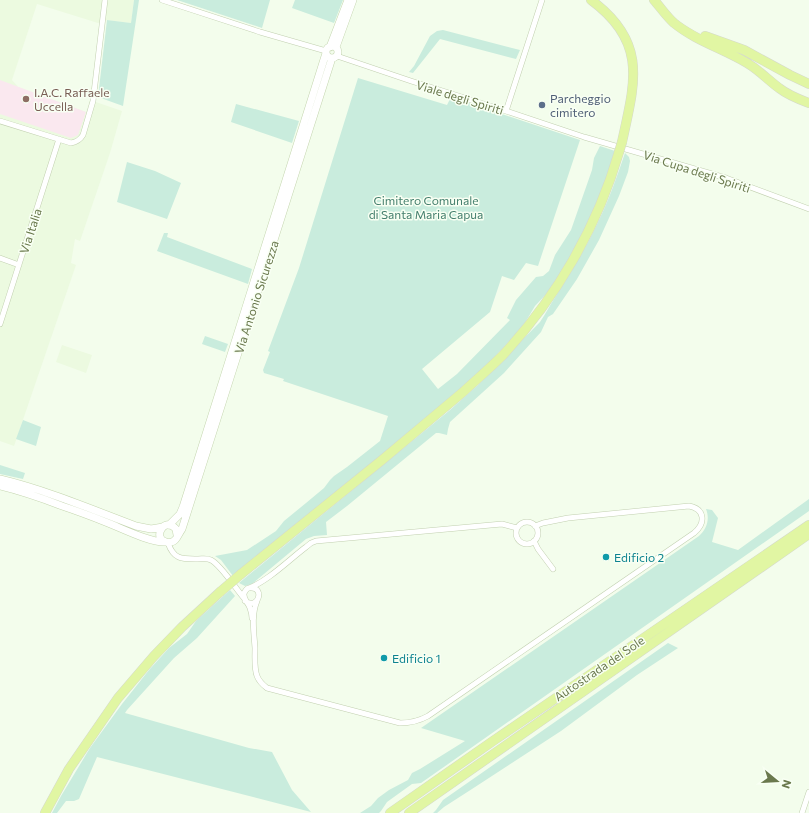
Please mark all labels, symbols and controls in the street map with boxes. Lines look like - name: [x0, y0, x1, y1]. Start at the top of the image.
- street label: Viale degli Spiriti: [415, 77, 505, 117]
- place label: I.A.C. Raffaele Uccella: [34, 85, 110, 113]
- place label: Parcheggio cimitero: [550, 91, 611, 119]
- marker: I.A.C. Raffaele Uccella: [21, 94, 31, 104]
- marker: Parcheggio cimitero: [537, 100, 547, 110]
- street label: Via Cupa degli Spiriti: [642, 147, 752, 195]
- park label: Cimitero Comunale di Santa Maria Capua: [369, 193, 483, 221]
- street label: Via Italia: [16, 207, 44, 255]
- street label: Via Antonio Sicurezza: [231, 239, 281, 355]
- place label: Edificio 2: [614, 550, 664, 564]
- marker: Edificio 2: [601, 552, 611, 562]
- street label: Autostrada del Sole: [551, 633, 647, 703]
- place label: Edificio 1: [392, 651, 441, 665]
- marker: Edificio 1: [379, 653, 389, 663]
- north arrow: [757, 761, 797, 801]
- text: N: [780, 778, 794, 790]

